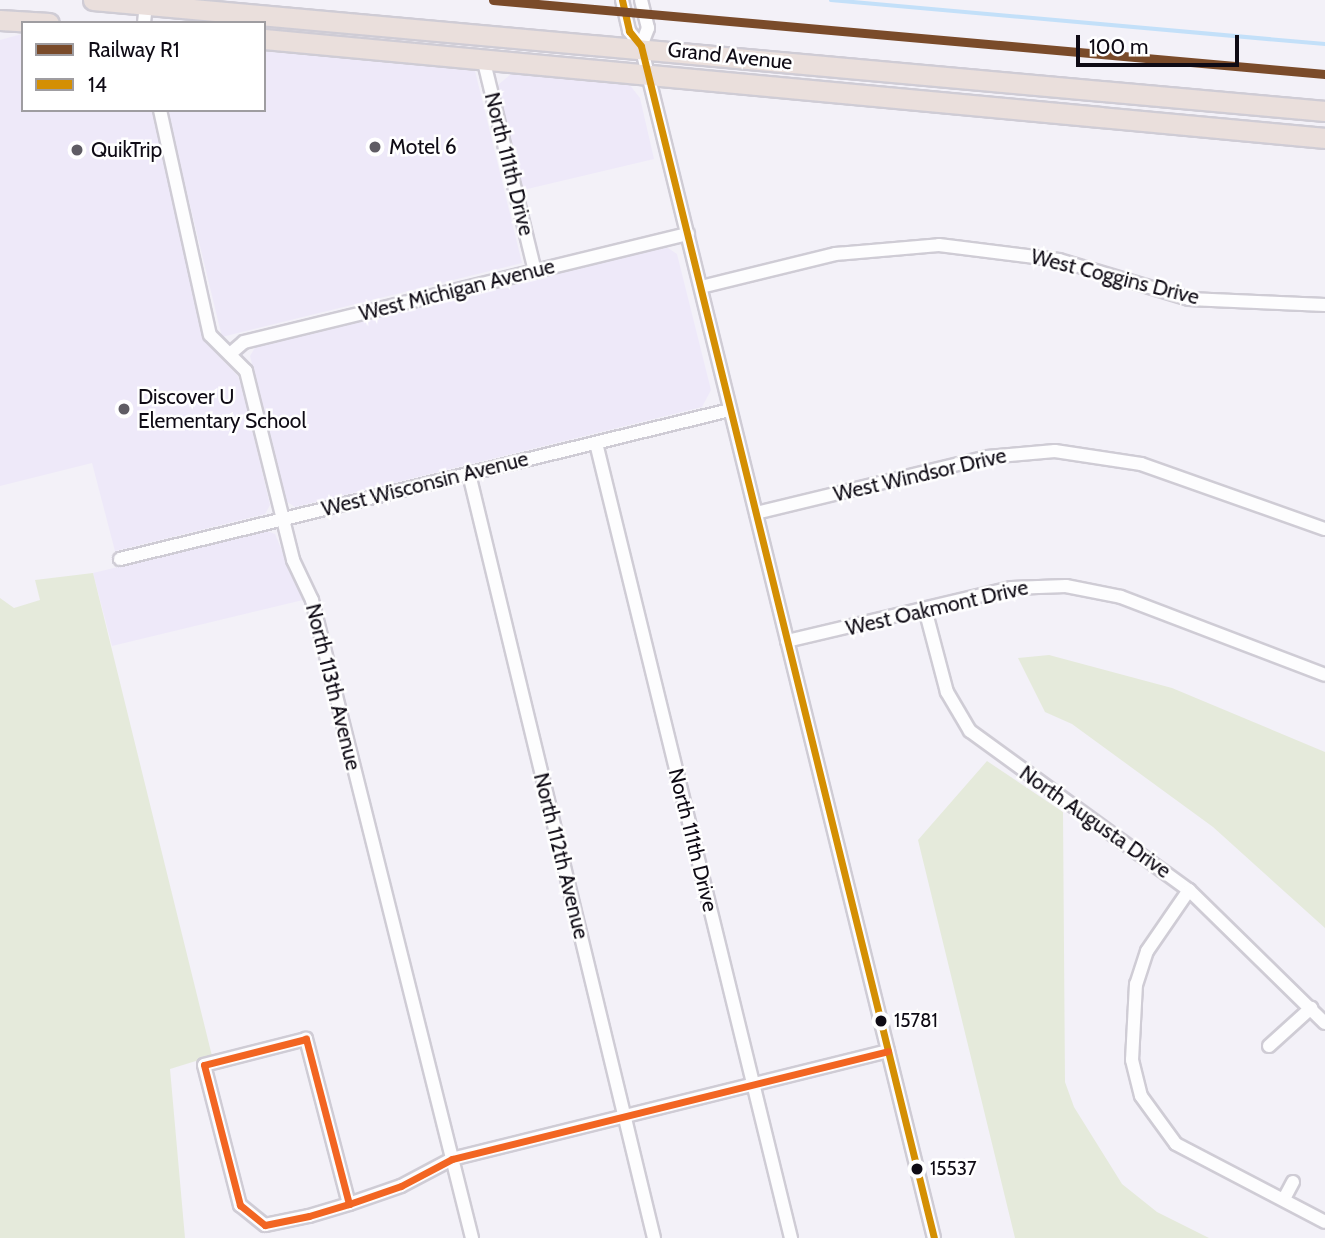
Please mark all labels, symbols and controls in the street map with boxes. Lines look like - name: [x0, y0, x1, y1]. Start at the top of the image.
- legend: [21, 21, 266, 112]
- scale bar: [1080, 21, 1243, 65]
- text: 100 m: [1089, 34, 1148, 59]
- text: Railway R1: [88, 37, 180, 62]
- street label: Grand Avenue: [666, 37, 794, 75]
- text: 14: [88, 72, 107, 97]
- street label: North 111th Drive: [479, 90, 539, 238]
- place label: Motel 6: [389, 134, 457, 160]
- place label: QuikTrip: [91, 137, 162, 163]
- marker: Motel 6: [367, 139, 383, 155]
- marker: QuikTrip: [69, 142, 85, 158]
- street label: West Coggins Drive: [1028, 244, 1202, 310]
- street label: West Michigan Avenue: [357, 254, 557, 326]
- place label: Discover U Elementary School: [138, 384, 306, 434]
- marker: Discover U Elementary School: [116, 401, 132, 417]
- street label: West Windsor Drive: [831, 443, 1009, 507]
- street label: West Wisconsin Avenue: [319, 446, 531, 522]
- street label: West Oakmont Drive: [843, 575, 1031, 641]
- street label: North 113th Avenue: [300, 601, 366, 773]
- street label: North Augusta Drive: [1015, 760, 1175, 884]
- street label: North 111th Drive: [663, 766, 723, 914]
- street label: North 112th Avenue: [528, 770, 594, 942]
- place label: 15781: [894, 1010, 938, 1032]
- marker: 15781: [874, 1014, 888, 1028]
- place label: 15537: [930, 1158, 977, 1180]
- marker: 15537: [910, 1162, 924, 1176]

